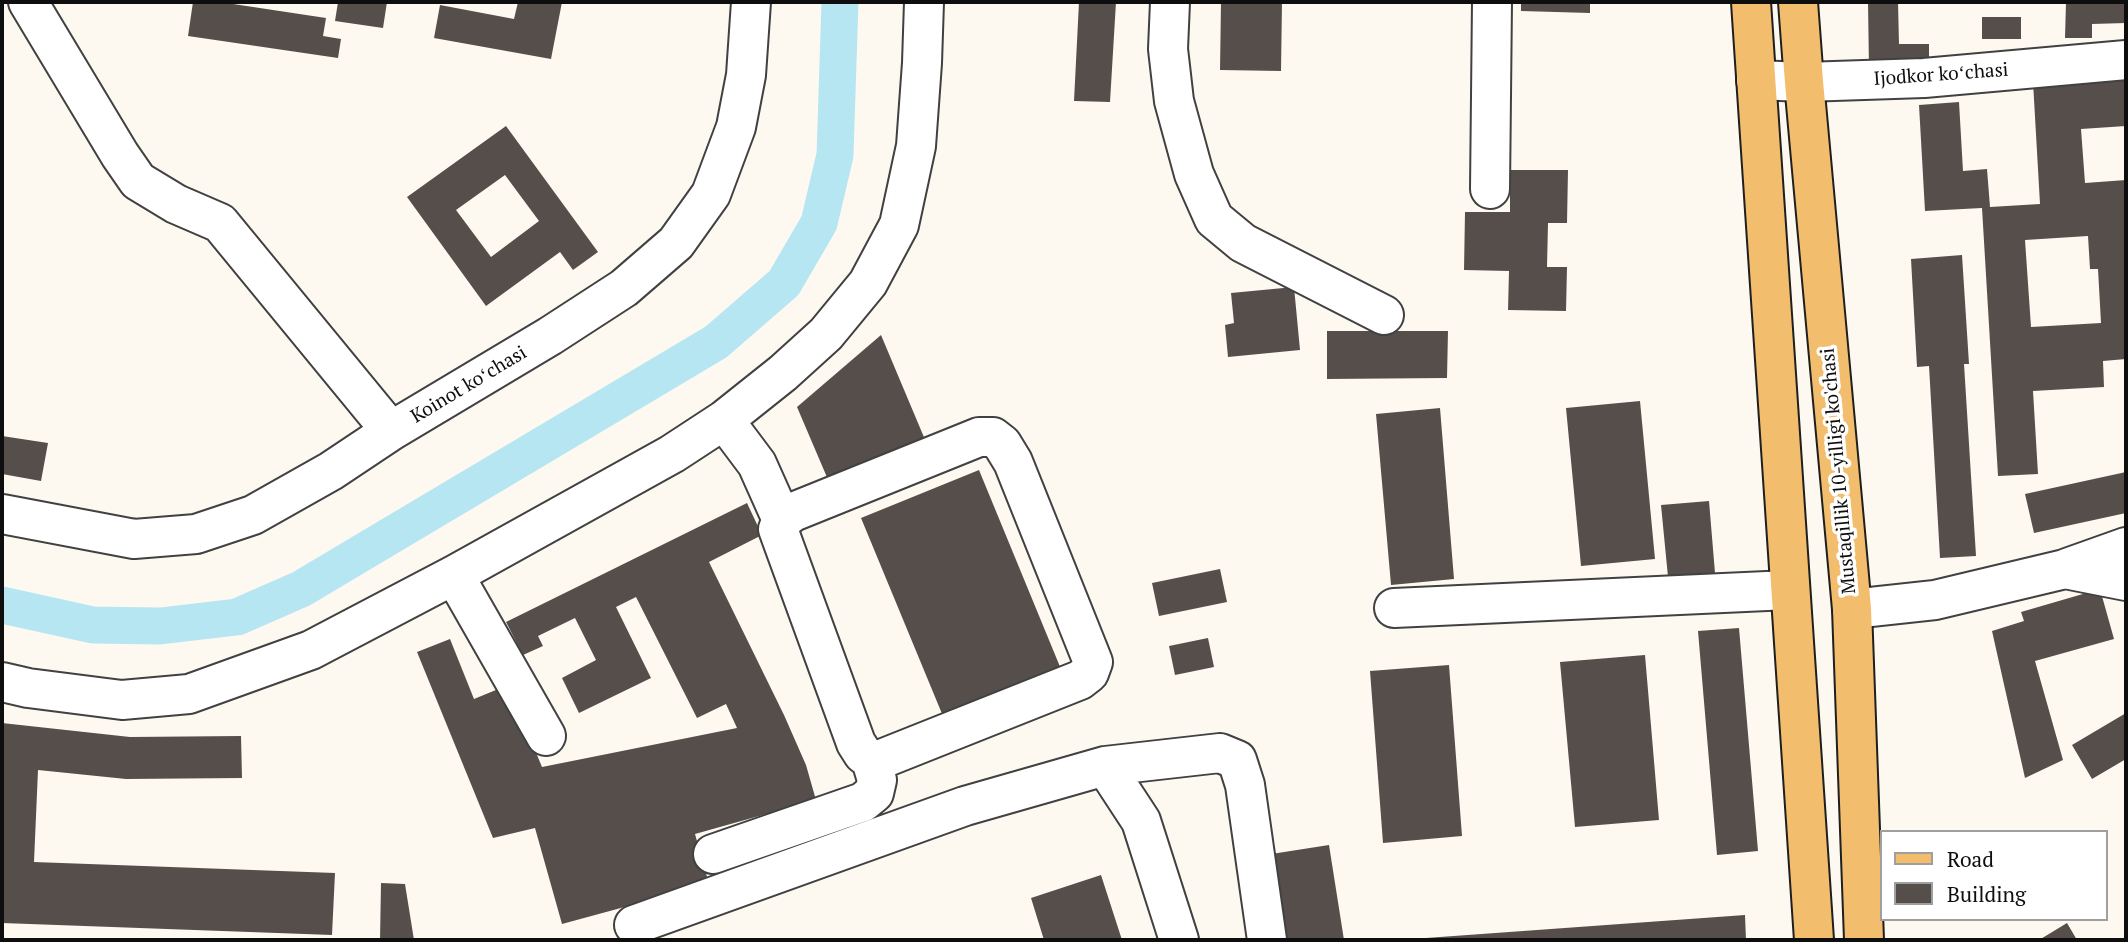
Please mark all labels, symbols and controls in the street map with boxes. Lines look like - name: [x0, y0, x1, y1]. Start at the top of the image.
- street label: Ijodkor koʻchasi: [1873, 59, 2009, 91]
- street label: Koinot koʻchasi: [407, 342, 531, 428]
- street label: Mustaqillik 10-yilligi ko'chasi: [1817, 347, 1861, 595]
- legend: [1880, 830, 2107, 921]
- text: Road: [1947, 845, 1994, 873]
- text: Building: [1947, 880, 2026, 908]

